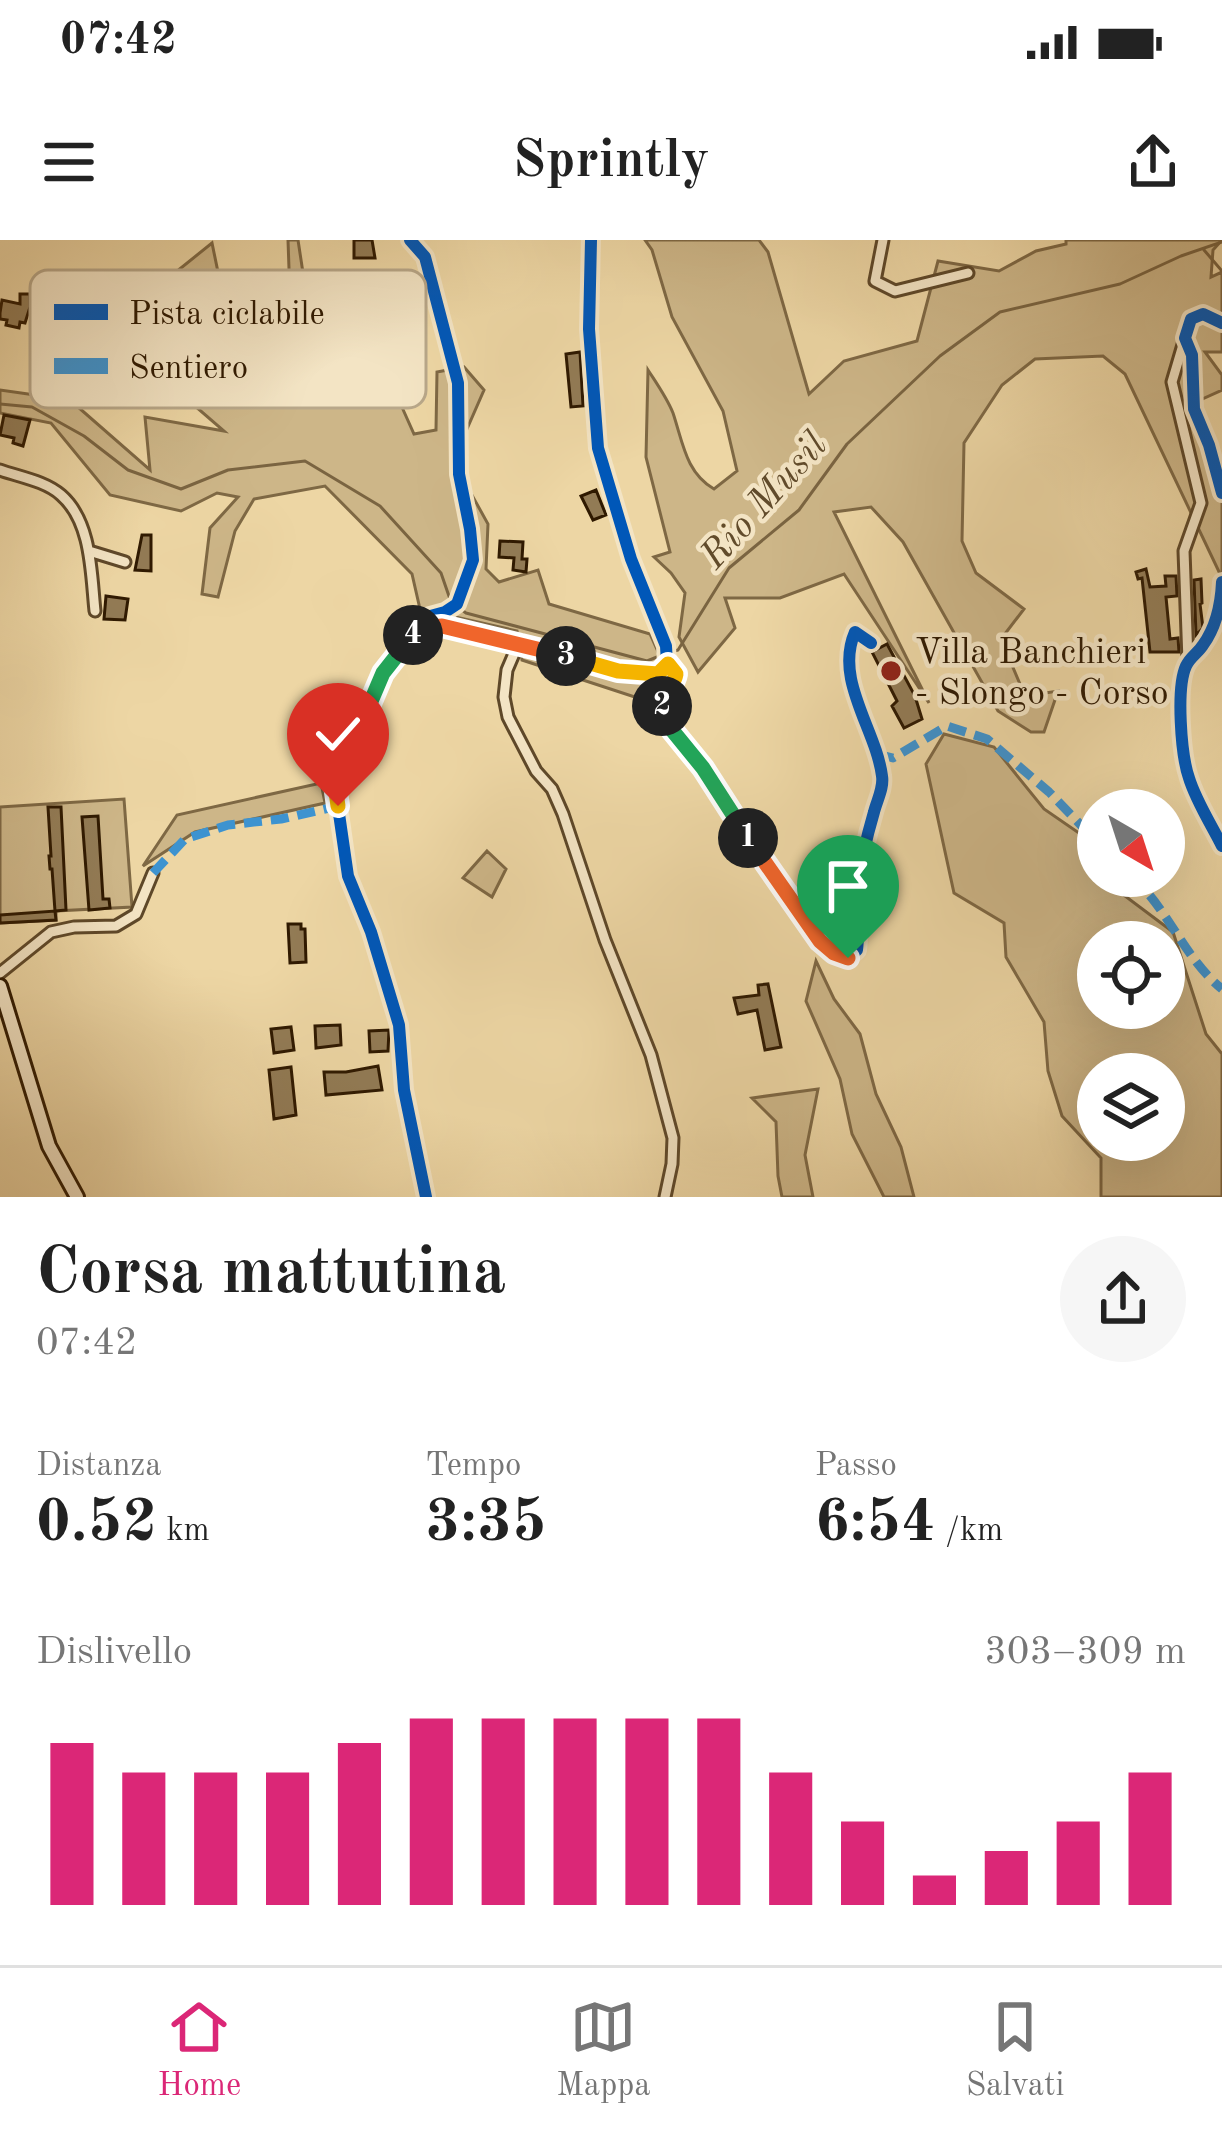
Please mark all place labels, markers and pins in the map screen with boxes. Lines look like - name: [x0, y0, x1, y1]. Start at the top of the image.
- pin: 4: [383, 605, 443, 665]
- pin: 3: [536, 626, 596, 686]
- place label: Villa Banchieri - Slongo - Corso: [915, 636, 1169, 713]
- marker: Villa Banchieri - Slongo - Corso: [878, 658, 904, 684]
- pin: 2: [632, 676, 692, 736]
- pin: [287, 683, 389, 806]
- pin: 1: [718, 808, 778, 868]
- pin: [797, 835, 899, 958]

